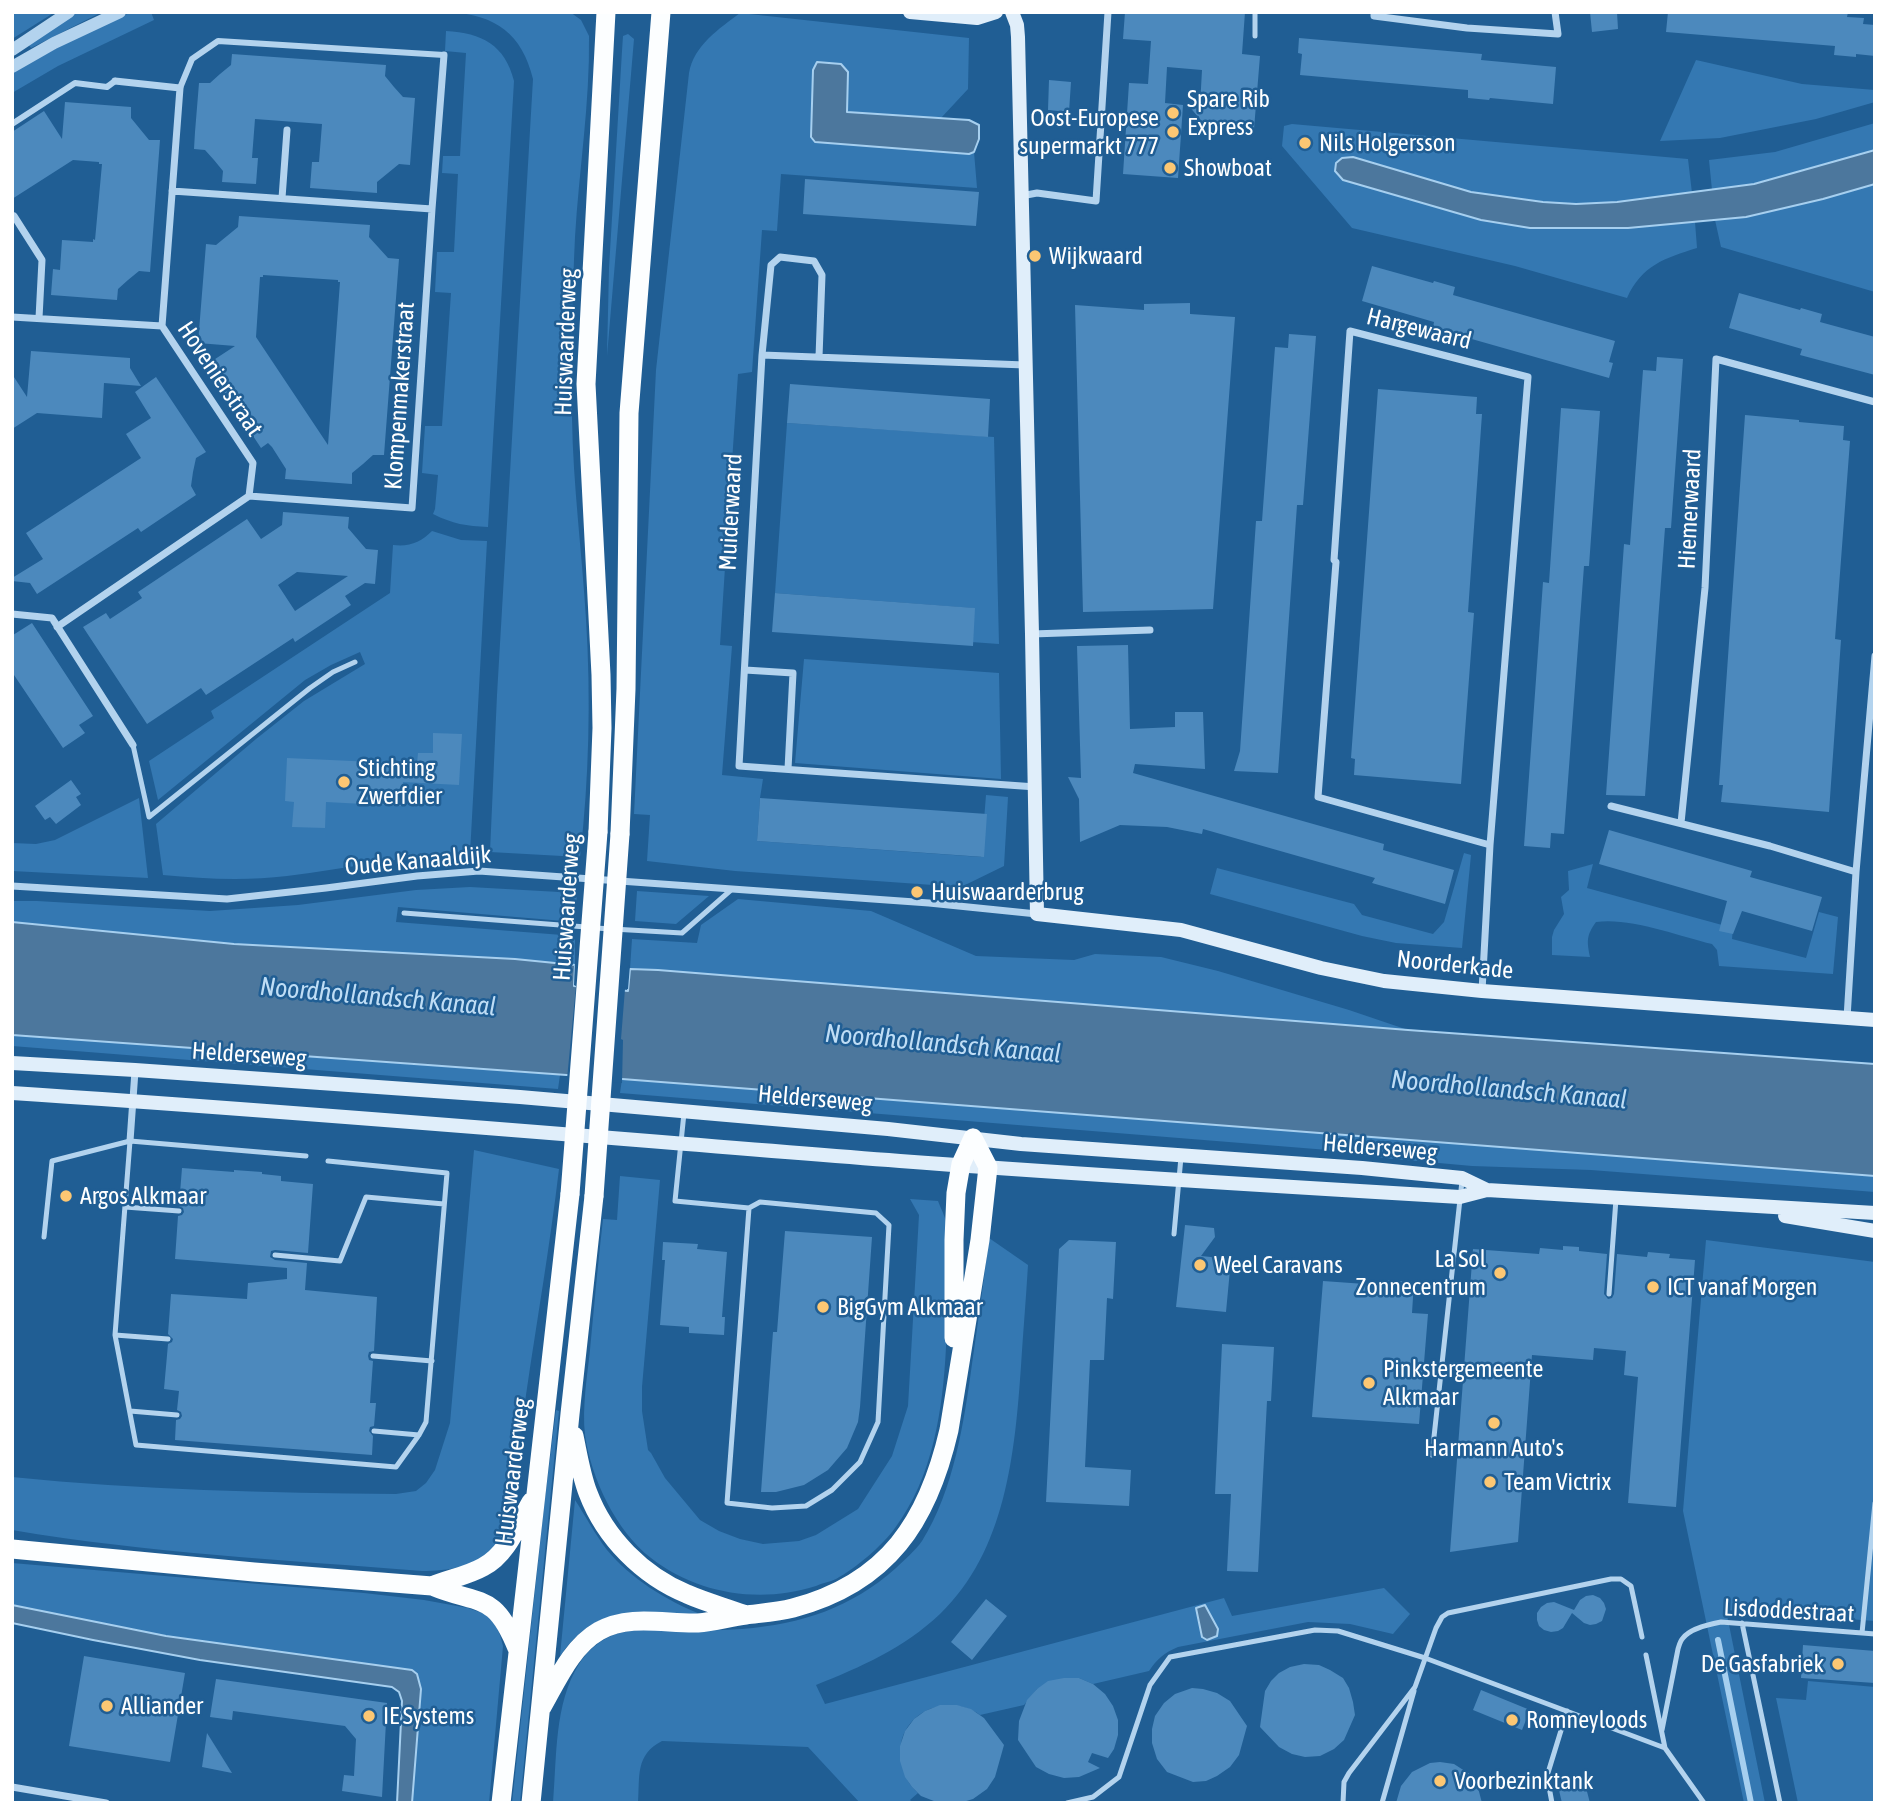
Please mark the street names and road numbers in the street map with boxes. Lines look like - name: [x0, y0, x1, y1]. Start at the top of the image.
- street label: Huiswaarderweg: [549, 268, 583, 416]
- street label: Klompenmakerstraat: [379, 301, 421, 491]
- street label: Hargewaard: [1364, 302, 1474, 356]
- street label: Hovenierstraat: [171, 316, 269, 442]
- street label: Hiemerwaard: [1672, 448, 1708, 570]
- street label: Muiderwaard: [714, 453, 748, 571]
- street label: Huiswaarderweg: [547, 832, 587, 982]
- street label: Oude Kanaaldijk: [344, 840, 492, 882]
- street label: Noorderkade: [1395, 945, 1515, 985]
- street label: Helderseweg: [191, 1037, 307, 1073]
- street label: Helderseweg: [757, 1080, 873, 1118]
- street label: Helderseweg: [1322, 1129, 1438, 1167]
- street label: Huiswaarderweg: [490, 1396, 536, 1546]
- street label: Lisdoddestraat: [1723, 1593, 1855, 1629]

